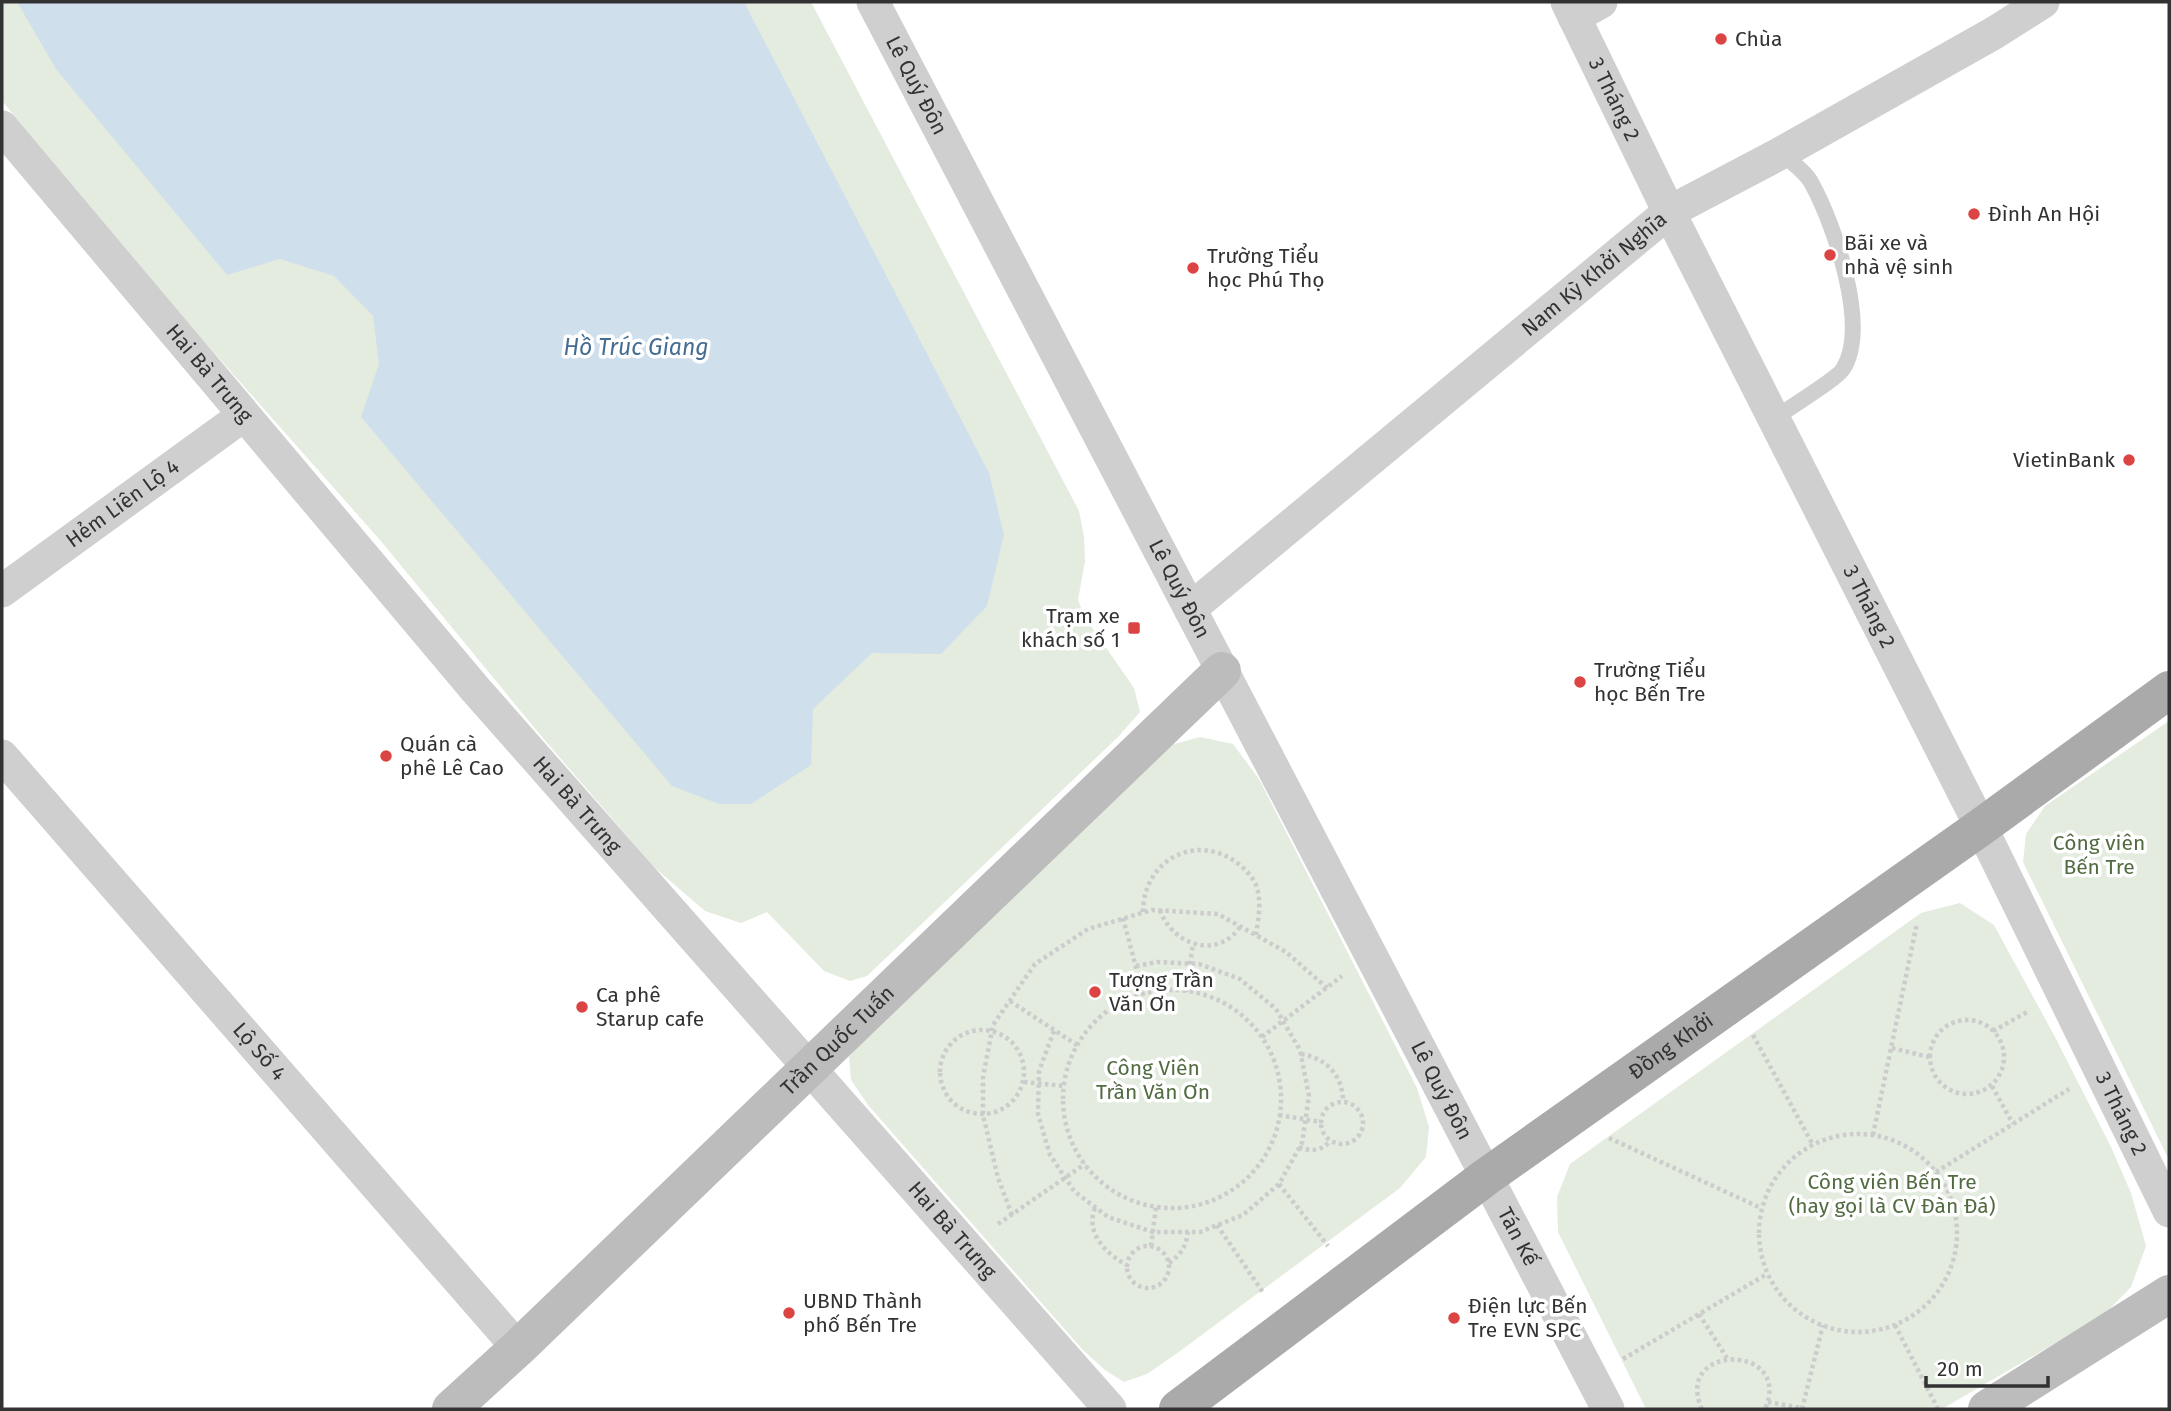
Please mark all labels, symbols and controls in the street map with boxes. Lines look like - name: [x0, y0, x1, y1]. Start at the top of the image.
- place label: Chùa: [1735, 26, 1783, 52]
- street label: Lê Quý Đôn: [880, 31, 953, 139]
- marker: Chùa: [1713, 31, 1729, 47]
- street label: 3 Tháng 2: [1583, 53, 1646, 145]
- place label: Đình An Hội: [1988, 201, 2100, 227]
- street label: Nam Kỳ Khởi Nghĩa: [1516, 206, 1672, 342]
- marker: Đình An Hội: [1966, 206, 1982, 222]
- place label: Bãi xe và nhà vệ sinh: [1844, 230, 1953, 280]
- place label: Trường Tiểu học Phú Thọ: [1207, 242, 1324, 293]
- marker: Bãi xe và nhà vệ sinh: [1822, 247, 1838, 263]
- marker: Trường Tiểu học Phú Thọ: [1185, 260, 1201, 276]
- street label: Hai Bà Trưng: [160, 319, 258, 428]
- water label: Hồ Trúc Giang: [563, 333, 709, 361]
- place label: VietinBank: [2013, 447, 2115, 473]
- marker: VietinBank: [2121, 452, 2137, 468]
- street label: Hẻm Liên Lộ 4: [61, 453, 184, 553]
- street label: Lê Quý Đôn: [1143, 535, 1216, 643]
- street label: 3 Tháng 2: [1837, 561, 1901, 653]
- place label: Trạm xe khách số 1: [1021, 603, 1120, 653]
- marker: Trạm xe khách số 1: [1126, 620, 1142, 636]
- place label: Trường Tiểu học Bến Tre: [1594, 656, 1706, 707]
- marker: Trường Tiểu học Bến Tre: [1572, 674, 1588, 690]
- place label: Quán cà phê Lê Cao: [400, 731, 504, 781]
- marker: Quán cà phê Lê Cao: [378, 748, 394, 764]
- street label: Hai Bà Trưng: [527, 751, 627, 859]
- park label: Công viên Bến Tre: [2053, 830, 2145, 880]
- place label: Tượng Trần Văn Ơn: [1109, 967, 1214, 1017]
- street label: Trần Quốc Tuấn: [775, 980, 900, 1101]
- place label: Ca phê Starup cafe: [596, 982, 704, 1032]
- marker: Tượng Trần Văn Ơn: [1087, 984, 1103, 1000]
- marker: Ca phê Starup cafe: [574, 999, 590, 1015]
- street label: Đồng Khởi: [1623, 1007, 1718, 1085]
- street label: Lộ Số 4: [227, 1017, 292, 1086]
- street label: Lê Quý Đôn: [1405, 1037, 1478, 1144]
- park label: Công Viên Trần Văn Ơn: [1096, 1055, 1210, 1105]
- street label: 3 Tháng 2: [2090, 1067, 2153, 1160]
- park label: Công viên Bến Tre (hay gọi là CV Đàn Đá): [1788, 1169, 1996, 1219]
- street label: Hai Bà Trưng: [902, 1176, 1002, 1284]
- street label: Tán Kế: [1492, 1203, 1544, 1271]
- place label: UBND Thành phố Bến Tre: [803, 1288, 922, 1338]
- place label: Điện lực Bến Tre EVN SPC: [1468, 1293, 1588, 1343]
- marker: UBND Thành phố Bến Tre: [781, 1305, 797, 1321]
- marker: Điện lực Bến Tre EVN SPC: [1446, 1310, 1462, 1326]
- scale bar: [1926, 1344, 2048, 1388]
- text: 20 m: [1937, 1356, 1983, 1382]

